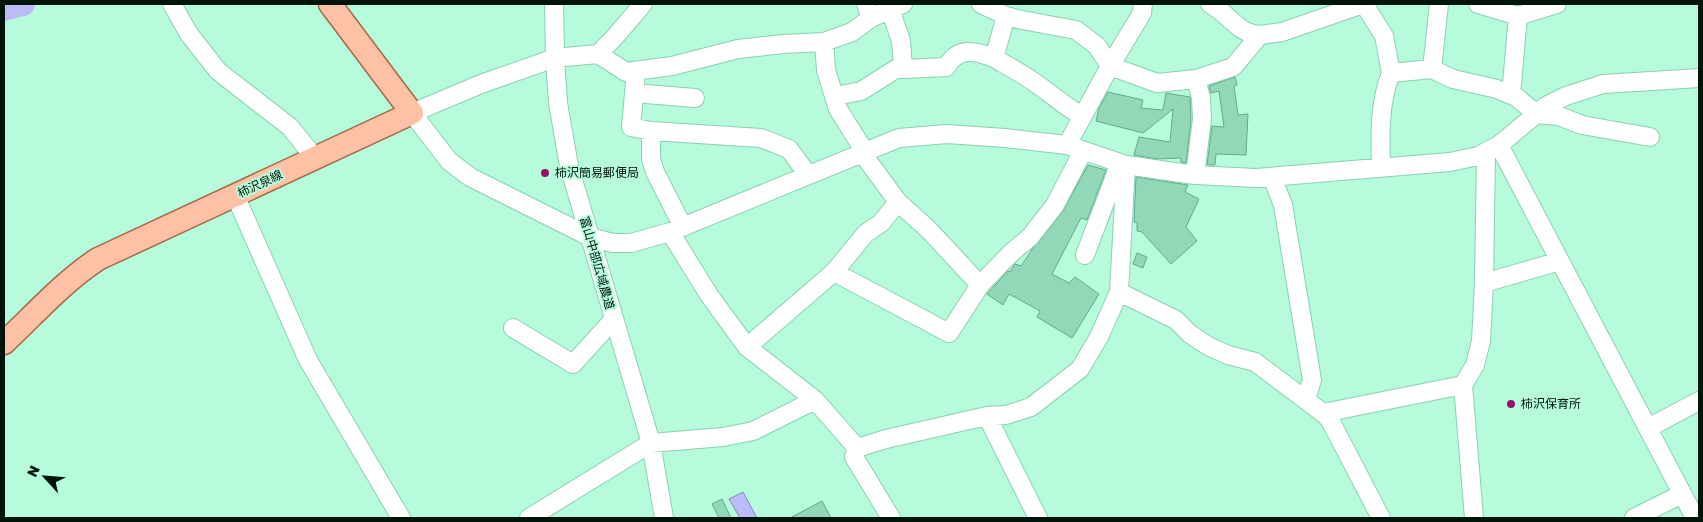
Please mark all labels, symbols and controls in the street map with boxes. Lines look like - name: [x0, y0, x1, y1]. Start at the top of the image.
- place label: 柿沢簡易郵便局: [555, 165, 639, 180]
- street label: 柿沢泉線: [235, 167, 285, 200]
- marker: 柿沢簡易郵便局: [539, 167, 551, 179]
- street label: 富山中部広域農道: [577, 215, 618, 311]
- place label: 柿沢保育所: [1521, 396, 1581, 411]
- marker: 柿沢保育所: [1505, 398, 1517, 410]
- north arrow: [20, 452, 70, 502]
- text: N: [23, 463, 43, 480]

